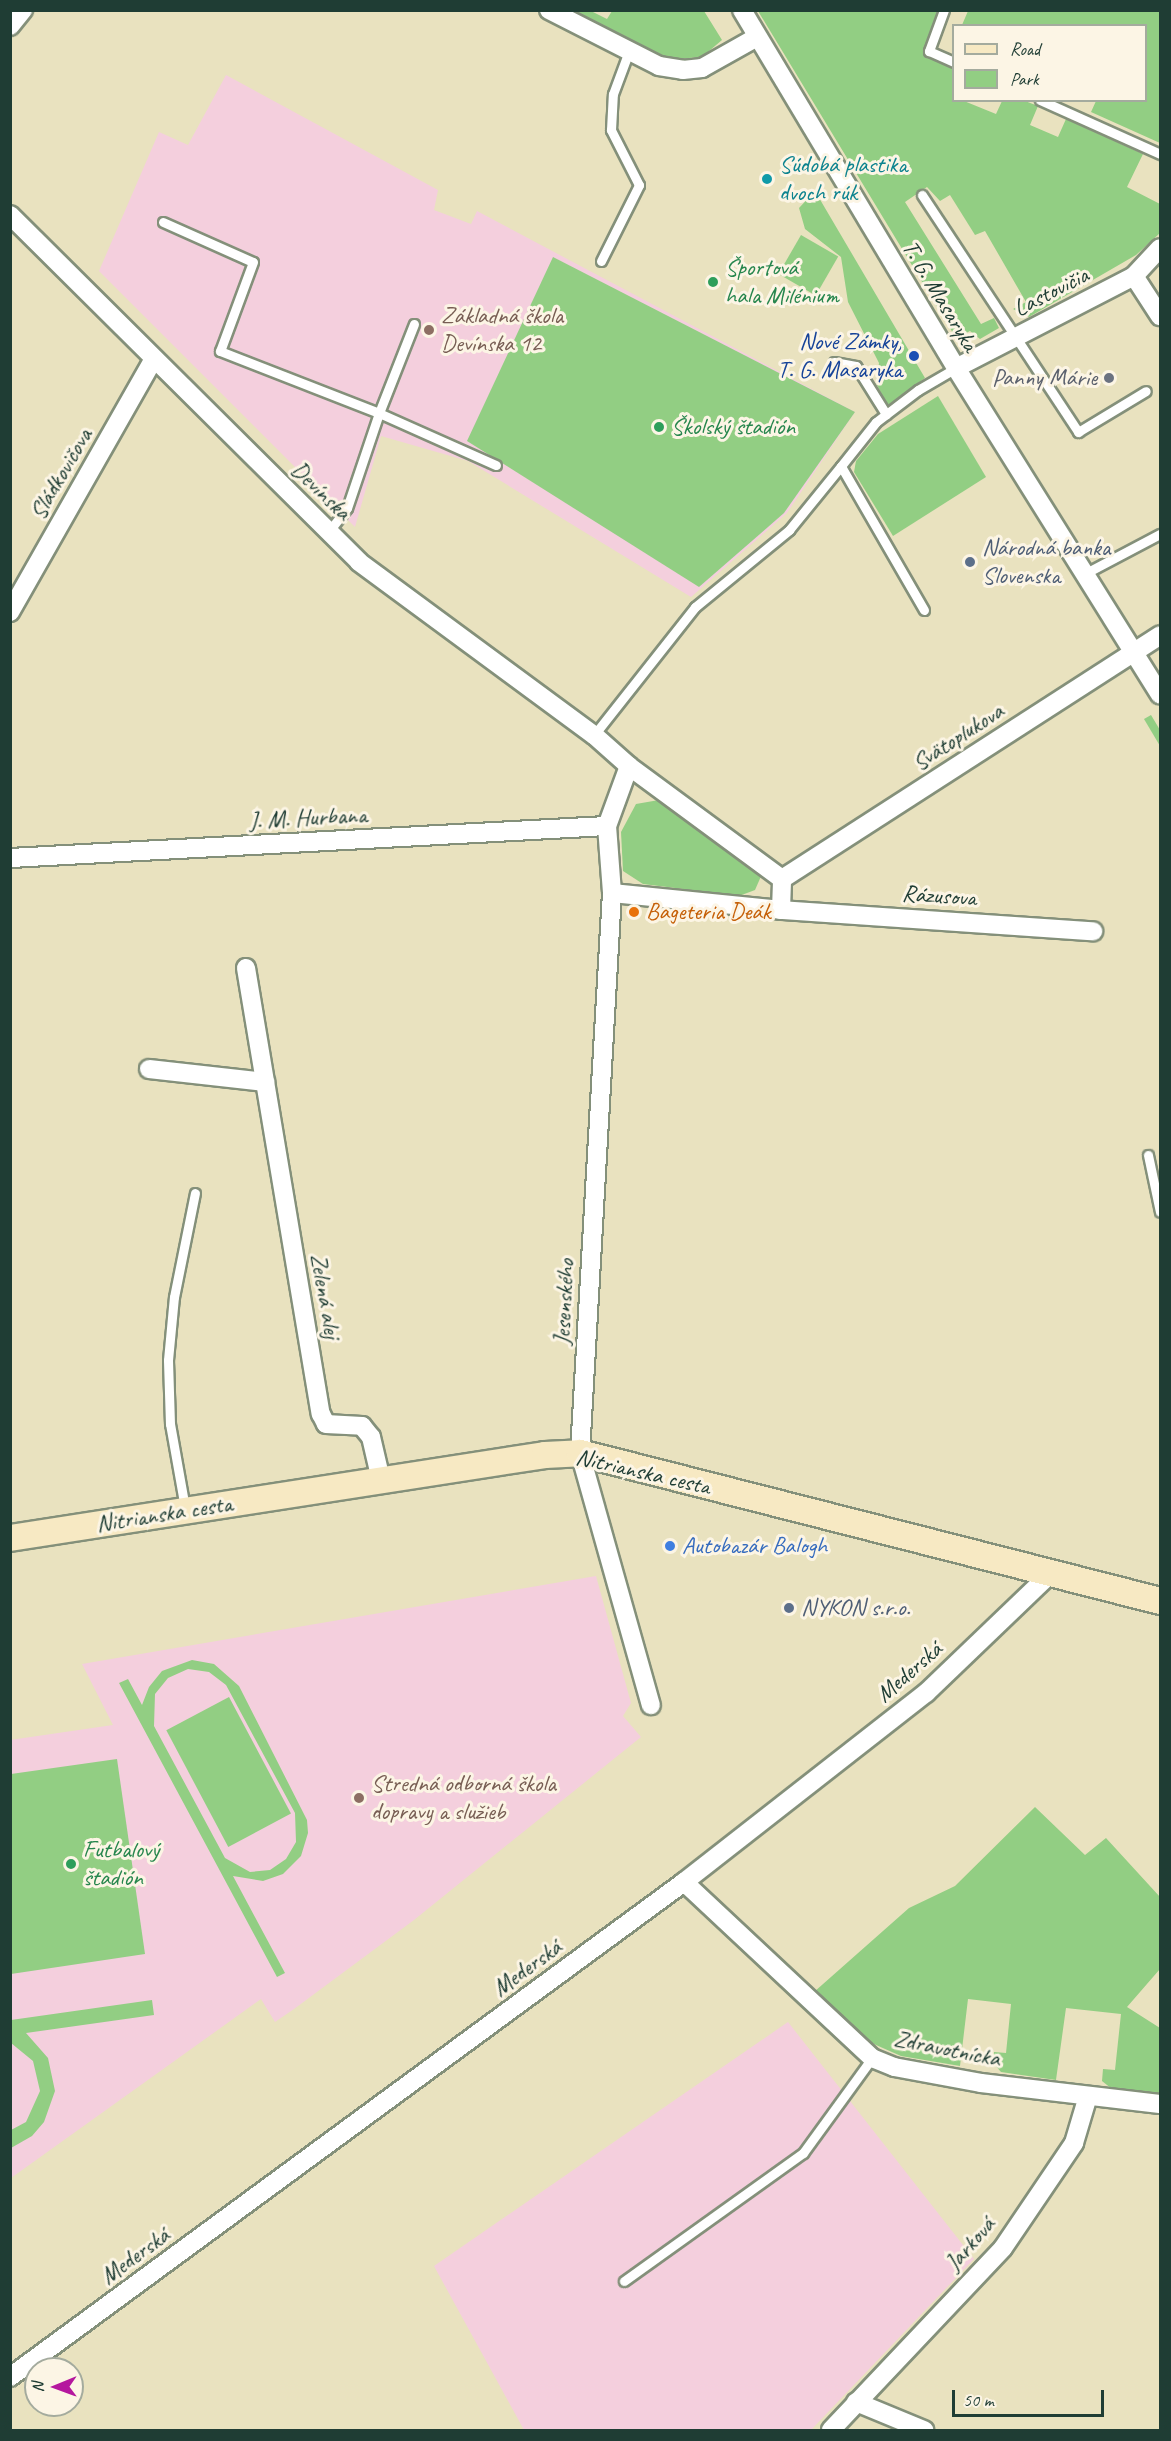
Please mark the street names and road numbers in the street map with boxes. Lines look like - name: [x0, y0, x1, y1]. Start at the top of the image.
- street label: T. G. Masaryka: [896, 235, 984, 357]
- street label: Lastovičia: [1009, 261, 1093, 323]
- street label: Sládkovičova: [23, 423, 99, 525]
- street label: Devínska: [285, 455, 357, 527]
- street label: Svätoplukova: [907, 697, 1009, 777]
- street label: J. M. Hurbana: [249, 801, 367, 835]
- street label: Rázusova: [901, 879, 977, 913]
- street label: Zelená alej: [303, 1251, 347, 1341]
- street label: Jesenského: [547, 1258, 581, 1346]
- street label: Nitrianska cesta: [573, 1443, 713, 1501]
- street label: Nitrianska cesta: [94, 1489, 234, 1539]
- street label: Mederská: [870, 1635, 948, 1709]
- street label: Mederská: [487, 1933, 567, 2003]
- street label: Zdravotnícka: [891, 2025, 1003, 2073]
- street label: Jarková: [939, 2211, 1001, 2277]
- street label: Mederská: [95, 2221, 175, 2291]

